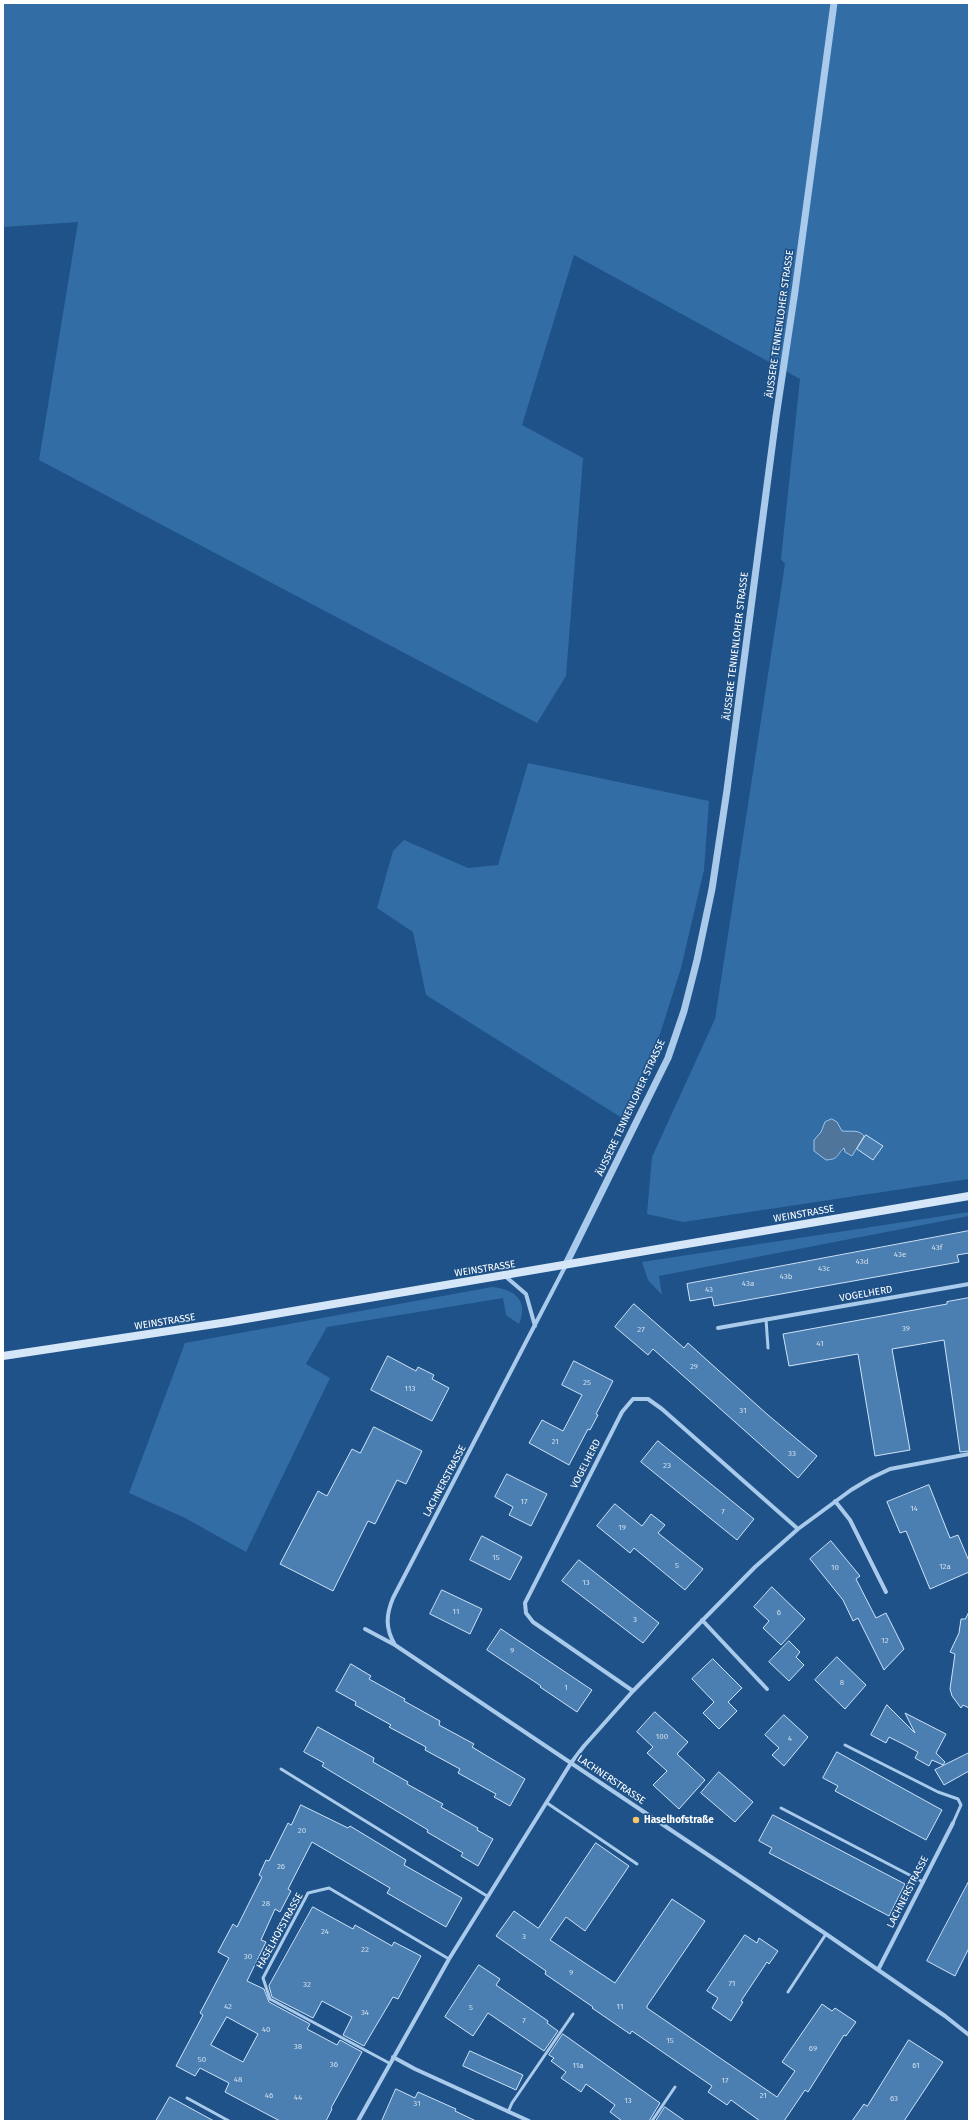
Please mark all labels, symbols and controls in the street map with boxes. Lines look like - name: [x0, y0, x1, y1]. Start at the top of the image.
- street label: ÄUSSERE TENNENLOHER STRASSE: [764, 249, 796, 399]
- street label: ÄUSSERE TENNENLOHER STRASSE: [721, 571, 751, 721]
- street label: ÄUSSERE TENNENLOHER STRASSE: [594, 1038, 668, 1178]
- street label: WEINSTRASSE: [773, 1203, 835, 1225]
- house number: 43f: [932, 1243, 942, 1253]
- house number: 43e: [894, 1250, 906, 1260]
- house number: 43d: [856, 1257, 868, 1267]
- street label: WEINSTRASSE: [454, 1258, 516, 1280]
- house number: 43c: [818, 1264, 830, 1274]
- house number: 43b: [780, 1272, 792, 1282]
- house number: 43a: [742, 1279, 754, 1289]
- street label: VOGELHERD: [839, 1283, 893, 1305]
- house number: 43: [705, 1285, 713, 1295]
- street label: WEINSTRASSE: [134, 1311, 196, 1333]
- house number: 39: [902, 1324, 910, 1334]
- house number: 27: [637, 1325, 645, 1335]
- house number: 41: [816, 1339, 824, 1349]
- house number: 29: [690, 1362, 698, 1372]
- house number: 25: [583, 1378, 591, 1388]
- house number: 113: [405, 1384, 415, 1394]
- house number: 31: [739, 1406, 747, 1416]
- house number: 21: [551, 1437, 559, 1447]
- street label: VOGELHERD: [568, 1437, 604, 1491]
- street label: LACHNERSTRASSE: [421, 1443, 469, 1519]
- house number: 33: [788, 1449, 796, 1459]
- house number: 23: [663, 1461, 671, 1471]
- house number: 17: [520, 1497, 528, 1507]
- house number: 14: [910, 1504, 918, 1514]
- house number: 7: [721, 1507, 725, 1517]
- house number: 19: [618, 1523, 626, 1533]
- house number: 15: [492, 1553, 500, 1563]
- house number: 5: [675, 1561, 679, 1571]
- house number: 12a: [939, 1562, 951, 1572]
- house number: 10: [831, 1563, 839, 1573]
- house number: 13: [582, 1578, 590, 1588]
- house number: 11: [453, 1607, 459, 1617]
- house number: 6: [777, 1608, 781, 1618]
- house number: 3: [633, 1615, 637, 1625]
- house number: 12: [881, 1636, 889, 1646]
- house number: 9: [510, 1646, 514, 1656]
- house number: 8: [840, 1678, 844, 1688]
- house number: 1: [564, 1683, 568, 1693]
- house number: 100: [656, 1732, 668, 1742]
- house number: 4: [788, 1734, 792, 1744]
- street label: LACHNERSTRASSE: [575, 1753, 647, 1807]
- place label: Haselhofstraße: [644, 1814, 714, 1826]
- marker: Haselhofstraße: [631, 1815, 641, 1825]
- house number: 20: [298, 1826, 306, 1836]
- street label: LACHNERSTRASSE: [885, 1854, 931, 1930]
- house number: 26: [277, 1862, 285, 1872]
- street label: HASELHOFSTRASSE: [254, 1891, 306, 1971]
- house number: 28: [262, 1899, 270, 1909]
- house number: 24: [321, 1927, 329, 1937]
- house number: 3: [522, 1932, 526, 1942]
- house number: 22: [361, 1945, 369, 1955]
- house number: 30: [244, 1952, 252, 1962]
- house number: 9: [569, 1968, 573, 1978]
- house number: 71: [729, 1979, 735, 1989]
- house number: 32: [303, 1980, 311, 1990]
- house number: 42: [224, 2002, 232, 2012]
- house number: 11: [617, 2002, 623, 2012]
- house number: 5: [469, 2003, 473, 2013]
- house number: 34: [361, 2008, 369, 2018]
- house number: 7: [522, 2016, 526, 2026]
- house number: 40: [262, 2025, 270, 2035]
- house number: 15: [666, 2036, 674, 2046]
- house number: 38: [294, 2042, 302, 2052]
- house number: 69: [809, 2044, 817, 2054]
- house number: 50: [198, 2055, 206, 2065]
- house number: 36: [330, 2060, 338, 2070]
- house number: 11a: [572, 2061, 584, 2071]
- house number: 61: [912, 2061, 920, 2071]
- house number: 48: [234, 2075, 242, 2085]
- house number: 17: [721, 2076, 729, 2086]
- house number: 46: [265, 2091, 273, 2101]
- house number: 21: [759, 2091, 767, 2101]
- house number: 44: [294, 2093, 302, 2103]
- house number: 63: [890, 2094, 898, 2104]
- house number: 13: [624, 2096, 632, 2106]
- house number: 31: [413, 2099, 421, 2109]

